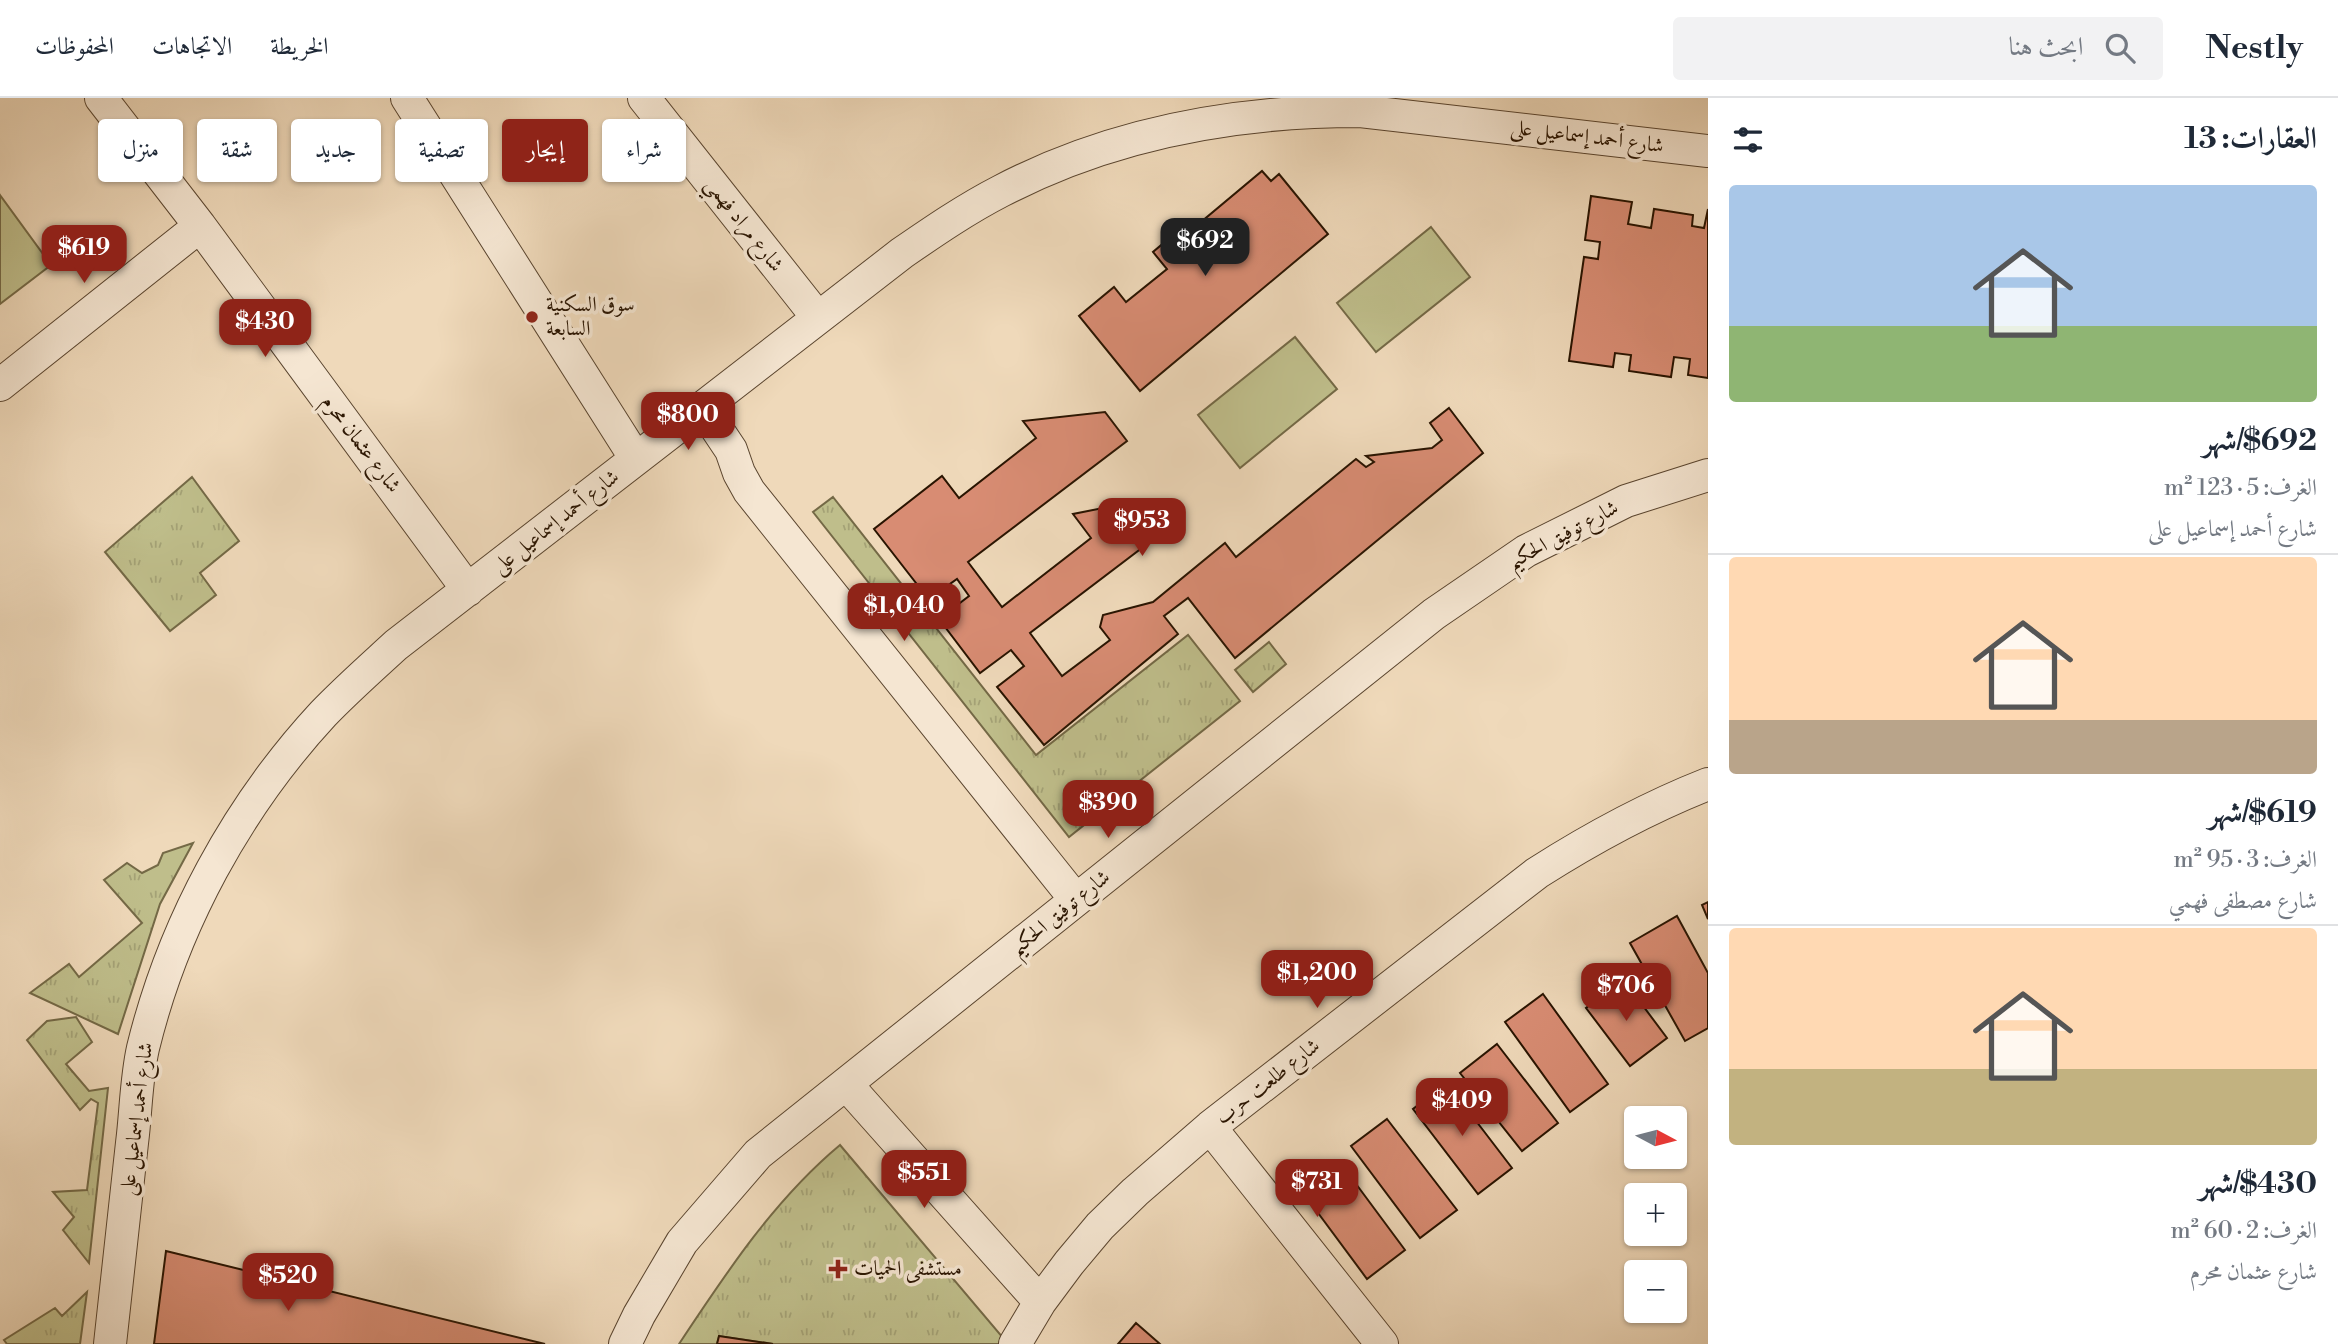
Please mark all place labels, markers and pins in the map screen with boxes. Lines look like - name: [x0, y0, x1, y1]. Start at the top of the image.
- pin: $692: [1164, 218, 1246, 278]
- pin: $619: [43, 226, 125, 285]
- place label: سوق السكنية السابعة: [546, 292, 635, 342]
- pin: $430: [224, 300, 306, 359]
- marker: سوق السكنية السابعة: [524, 309, 540, 325]
- pin: $800: [647, 392, 729, 452]
- pin: $953: [1101, 498, 1183, 558]
- pin: $1,040: [847, 584, 961, 643]
- pin: $390: [1067, 780, 1149, 840]
- pin: $1,200: [1260, 950, 1374, 1010]
- pin: $706: [1585, 964, 1667, 1023]
- pin: $409: [1421, 1079, 1503, 1138]
- pin: $551: [883, 1150, 965, 1210]
- pin: $731: [1276, 1160, 1358, 1219]
- pin: $520: [247, 1254, 329, 1313]
- place label: مستشفى الحميات: [854, 1256, 962, 1283]
- marker: مستشفى الحميات: [828, 1259, 848, 1279]

